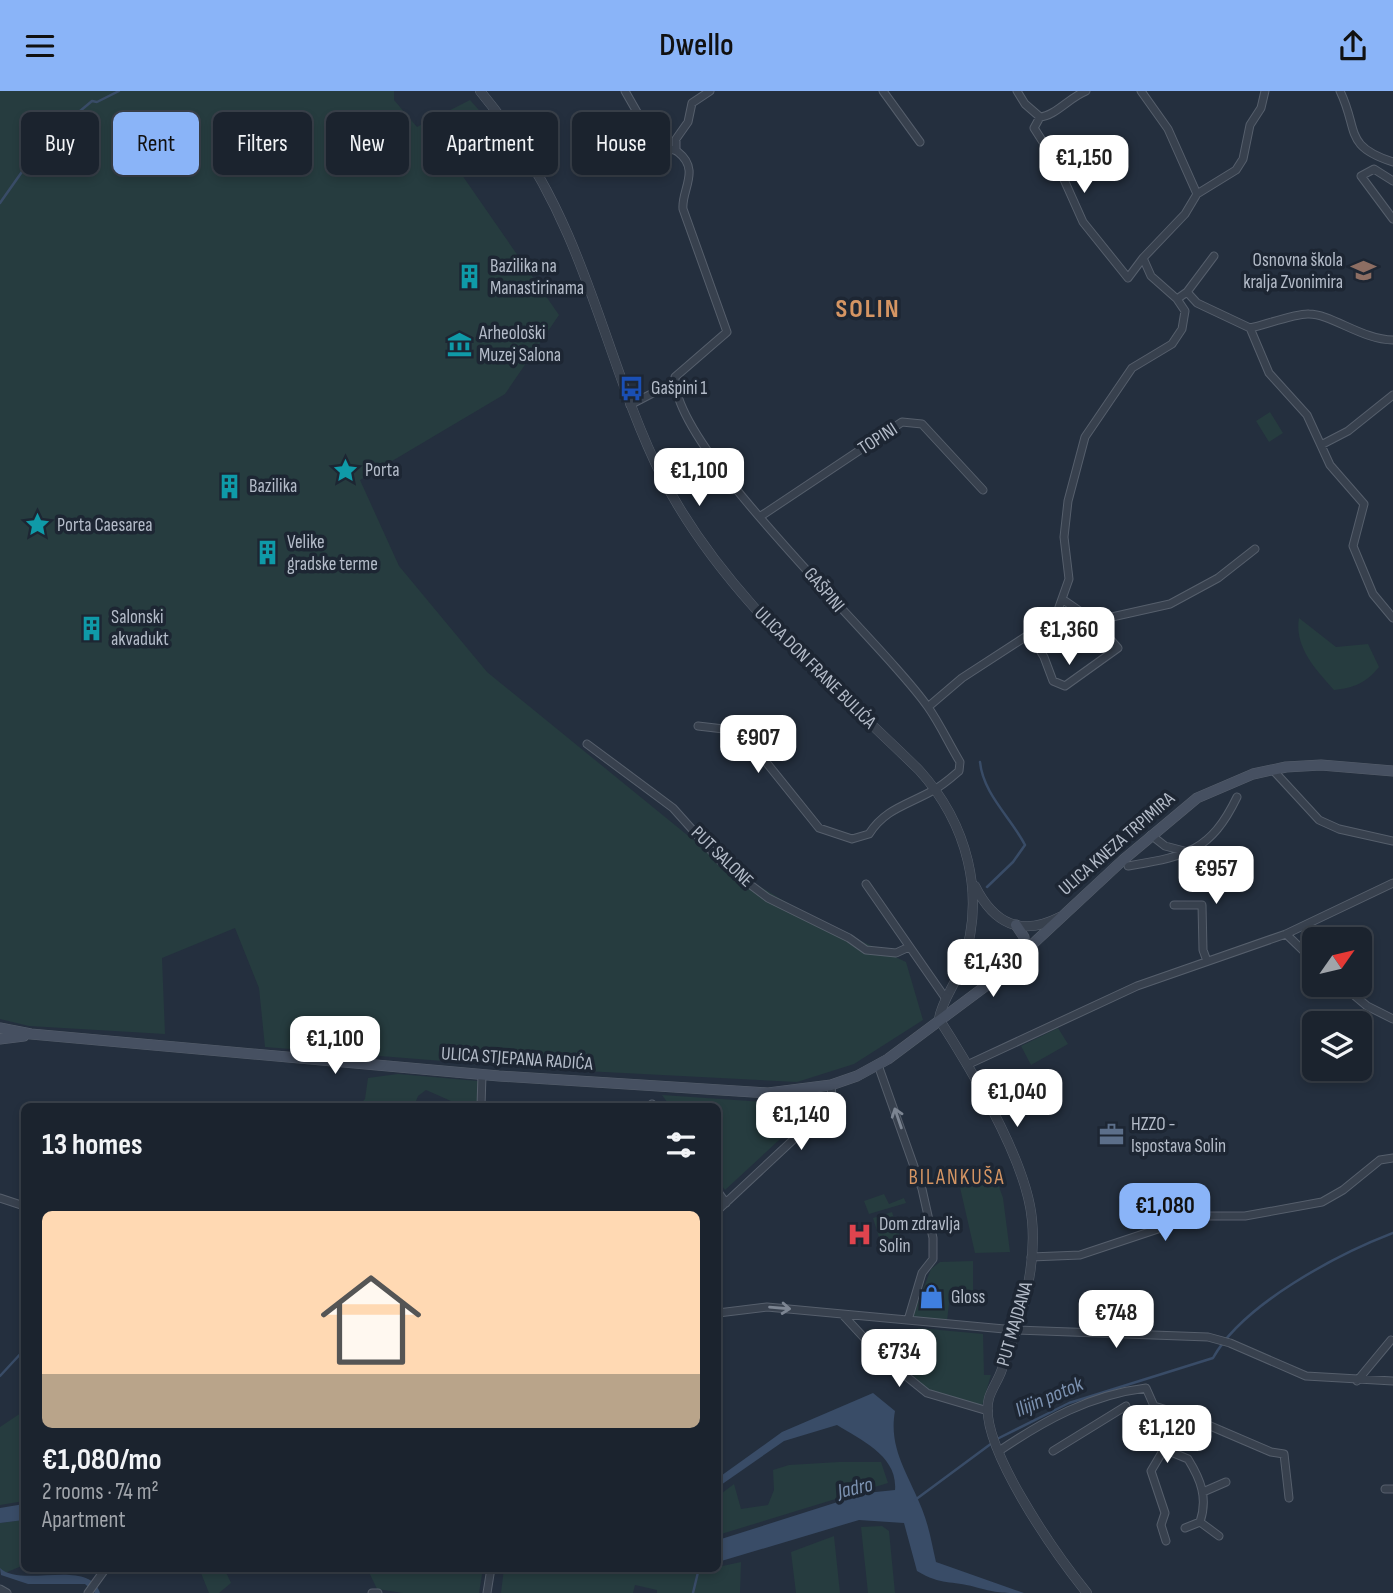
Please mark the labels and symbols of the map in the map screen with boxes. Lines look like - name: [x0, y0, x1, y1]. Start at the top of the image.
- pin: €1,150: [1027, 135, 1141, 195]
- place label: Osnovna škola kralja Zvonimira: [1243, 249, 1343, 294]
- place label: Bazilika na Manastirinama: [490, 255, 584, 300]
- school or university icon: Osnovna škola kralja Zvonimira: [1349, 257, 1377, 285]
- building icon: Bazilika na Manastirinama: [456, 263, 484, 291]
- district label: SOLIN: [835, 294, 901, 325]
- place label: Arheološki Muzej Salona: [478, 322, 561, 367]
- museum icon: Arheološki Muzej Salona: [445, 330, 473, 358]
- bus stop icon: Gašpini 1: [617, 374, 645, 402]
- place label: Gašpini 1: [651, 377, 708, 400]
- street label: TOPINI: [854, 418, 902, 460]
- pin: €1,100: [642, 449, 756, 508]
- place icon: Porta: [331, 456, 359, 484]
- place label: Porta: [365, 459, 400, 482]
- building icon: Bazilika: [215, 472, 243, 500]
- place label: Bazilika: [249, 475, 297, 498]
- place icon: Porta Caesarea: [23, 511, 51, 539]
- place label: Porta Caesarea: [57, 514, 153, 537]
- place label: Velike gradske terme: [287, 531, 378, 576]
- building icon: Velike gradske terme: [253, 539, 281, 567]
- street label: GAŠPINI: [799, 563, 849, 617]
- street label: ULICA DON FRANE BULIĆA: [749, 602, 881, 734]
- place label: Salonski akvadukt: [111, 606, 169, 651]
- pin: €1,360: [1012, 607, 1126, 667]
- building icon: Salonski akvadukt: [77, 614, 105, 642]
- pin: €907: [717, 715, 799, 775]
- street label: ULICA KNEZA TRPIMIRA: [1054, 787, 1180, 901]
- street label: PUT SALONE: [686, 822, 758, 892]
- pin: €957: [1175, 847, 1257, 906]
- north arrow: [1302, 927, 1372, 997]
- pin: €1,430: [936, 939, 1050, 999]
- pin: €1,100: [278, 1017, 392, 1076]
- street label: ULICA STJEPANA RADIĆA: [440, 1042, 594, 1076]
- pin: €1,040: [960, 1069, 1074, 1129]
- pin: €1,140: [744, 1093, 858, 1152]
- one-way arrow: [891, 1108, 903, 1130]
- place label: HZZO - Ispostava Solin: [1131, 1113, 1226, 1158]
- office icon: HZZO - Ispostava Solin: [1097, 1121, 1125, 1149]
- district label: BILANKUŠA: [908, 1165, 1006, 1190]
- pin: €1,080: [1108, 1183, 1222, 1243]
- place label: Dom zdravlja Solin: [879, 1213, 960, 1258]
- hospital icon: Dom zdravlja Solin: [845, 1221, 873, 1249]
- street label: PUT MAJDANA: [992, 1278, 1038, 1369]
- shop icon: Gloss: [917, 1283, 945, 1311]
- place label: Gloss: [951, 1286, 986, 1309]
- pin: €748: [1075, 1291, 1157, 1350]
- one-way arrow: [768, 1302, 791, 1315]
- pin: €734: [858, 1329, 940, 1389]
- water label: Ilijin potok: [1011, 1371, 1088, 1422]
- pin: €1,120: [1110, 1405, 1224, 1465]
- water label: Jadro: [833, 1472, 876, 1505]

